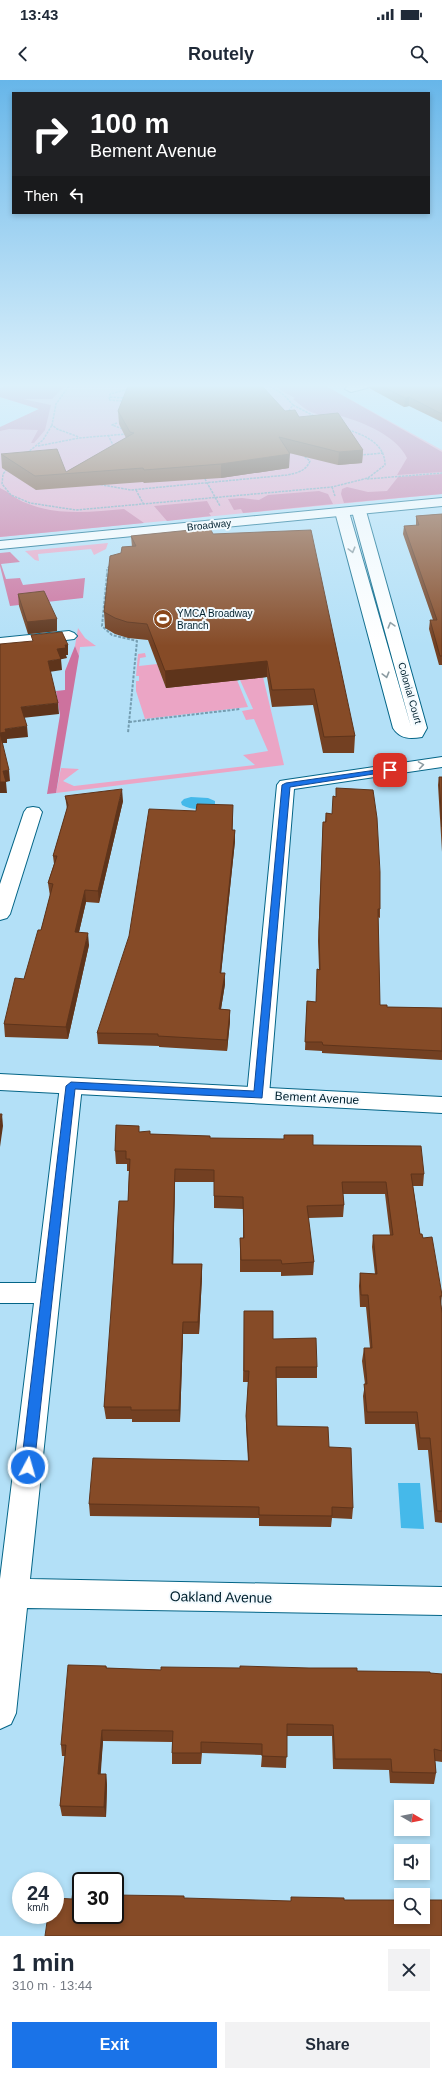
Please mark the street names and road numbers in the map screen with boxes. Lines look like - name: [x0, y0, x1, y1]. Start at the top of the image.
- street label: Broadway: [186, 517, 232, 533]
- street label: Colonial Court: [396, 661, 424, 725]
- street label: Bement Avenue: [274, 1089, 360, 1107]
- street label: Oakland Avenue: [170, 1588, 273, 1606]

